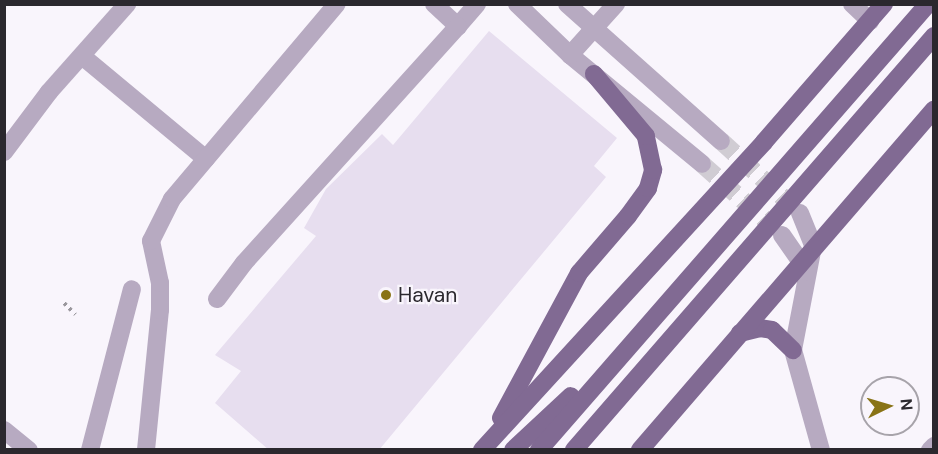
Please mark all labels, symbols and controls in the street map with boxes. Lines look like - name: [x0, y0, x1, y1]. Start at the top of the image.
- place label: Havan: [398, 282, 457, 308]
- marker: Havan: [379, 288, 393, 302]
- north arrow: [860, 376, 920, 436]
- text: N: [895, 398, 917, 411]

